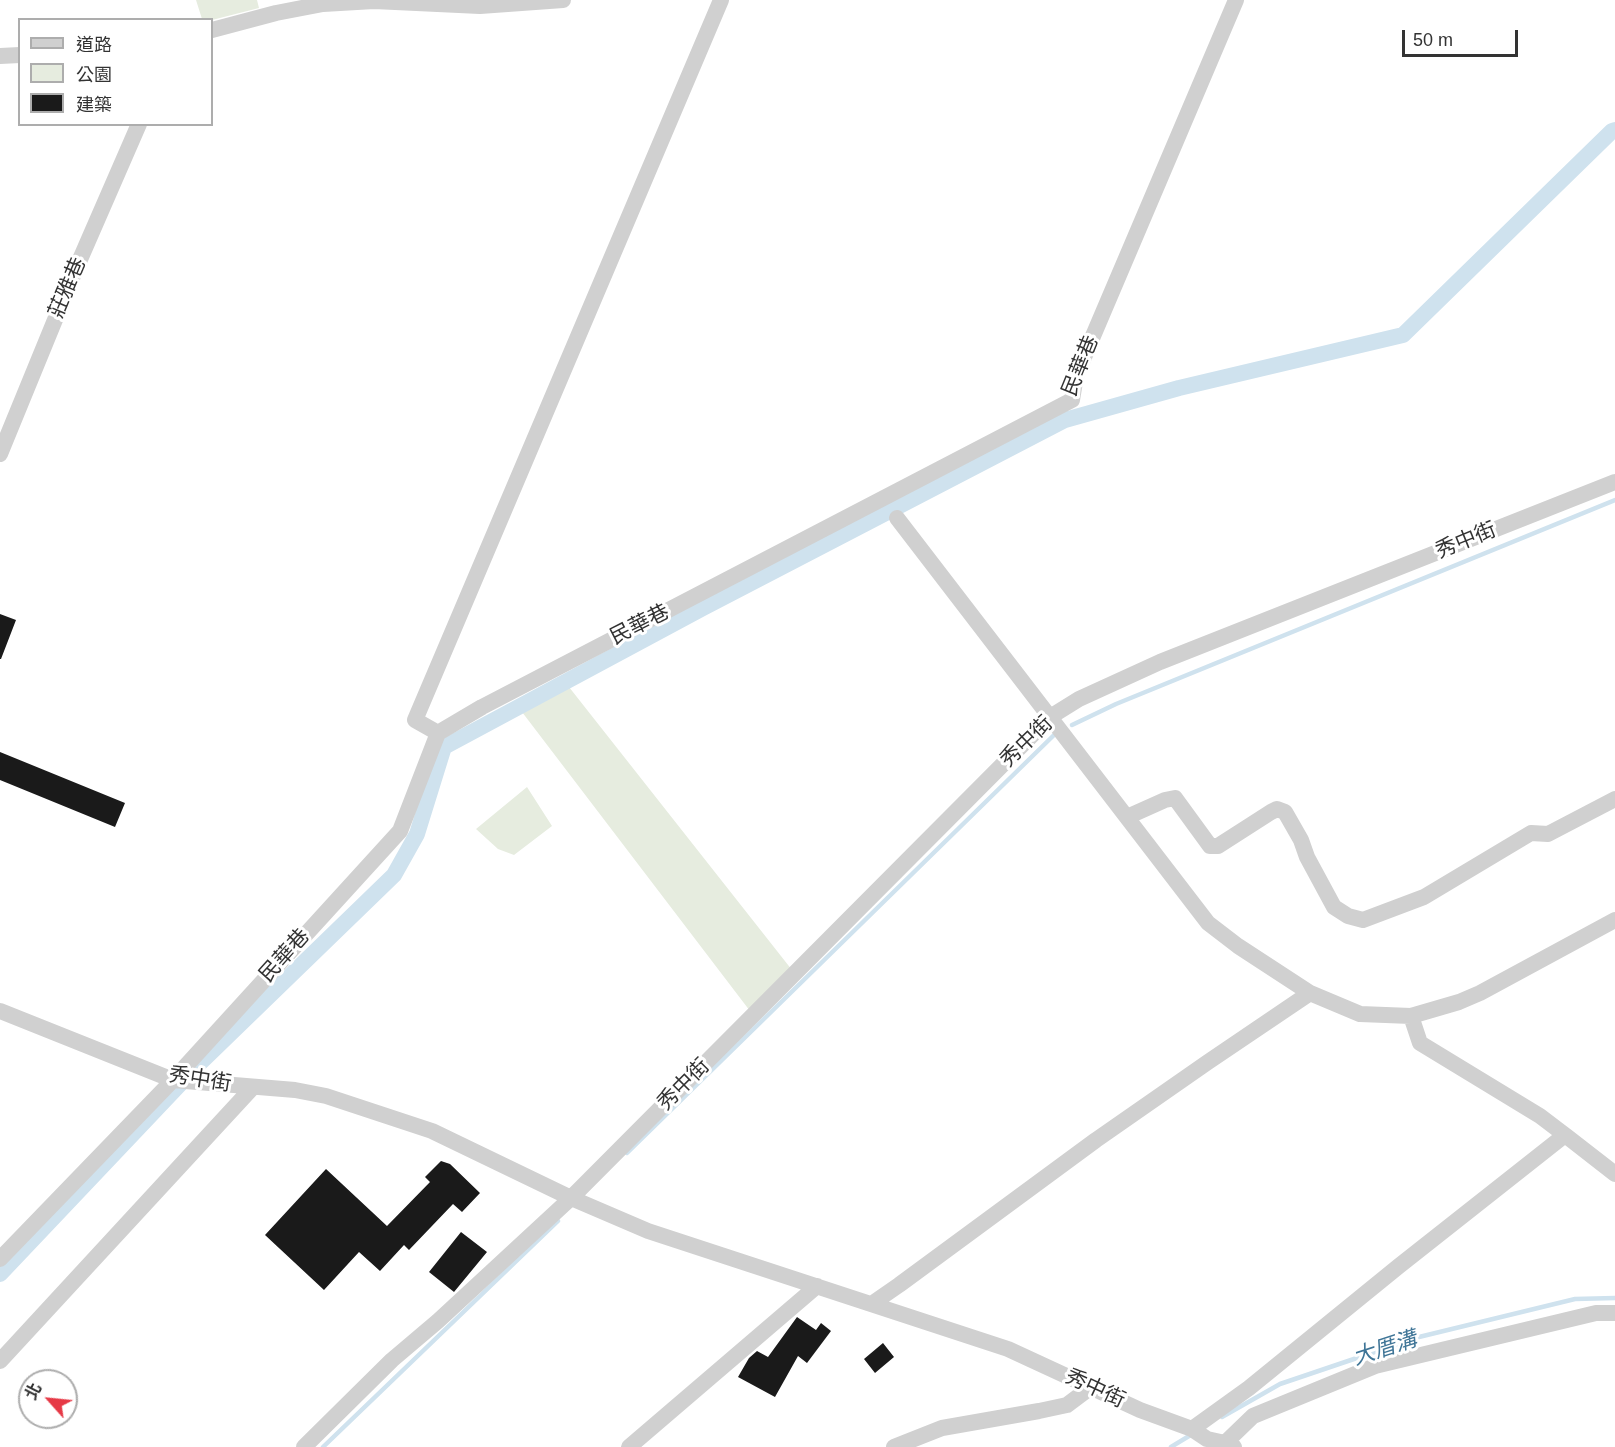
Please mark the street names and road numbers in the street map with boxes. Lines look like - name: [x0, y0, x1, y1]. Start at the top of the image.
- street label: 莊雅巷: [44, 254, 92, 322]
- street label: 民華巷: [1058, 332, 1104, 400]
- street label: 秀中街: [1432, 518, 1500, 564]
- street label: 民華巷: [606, 599, 674, 651]
- street label: 秀中街: [996, 711, 1058, 773]
- street label: 民華巷: [255, 924, 315, 988]
- street label: 秀中街: [653, 1054, 715, 1116]
- street label: 秀中街: [167, 1063, 233, 1097]
- street label: 秀中街: [1061, 1364, 1129, 1414]

